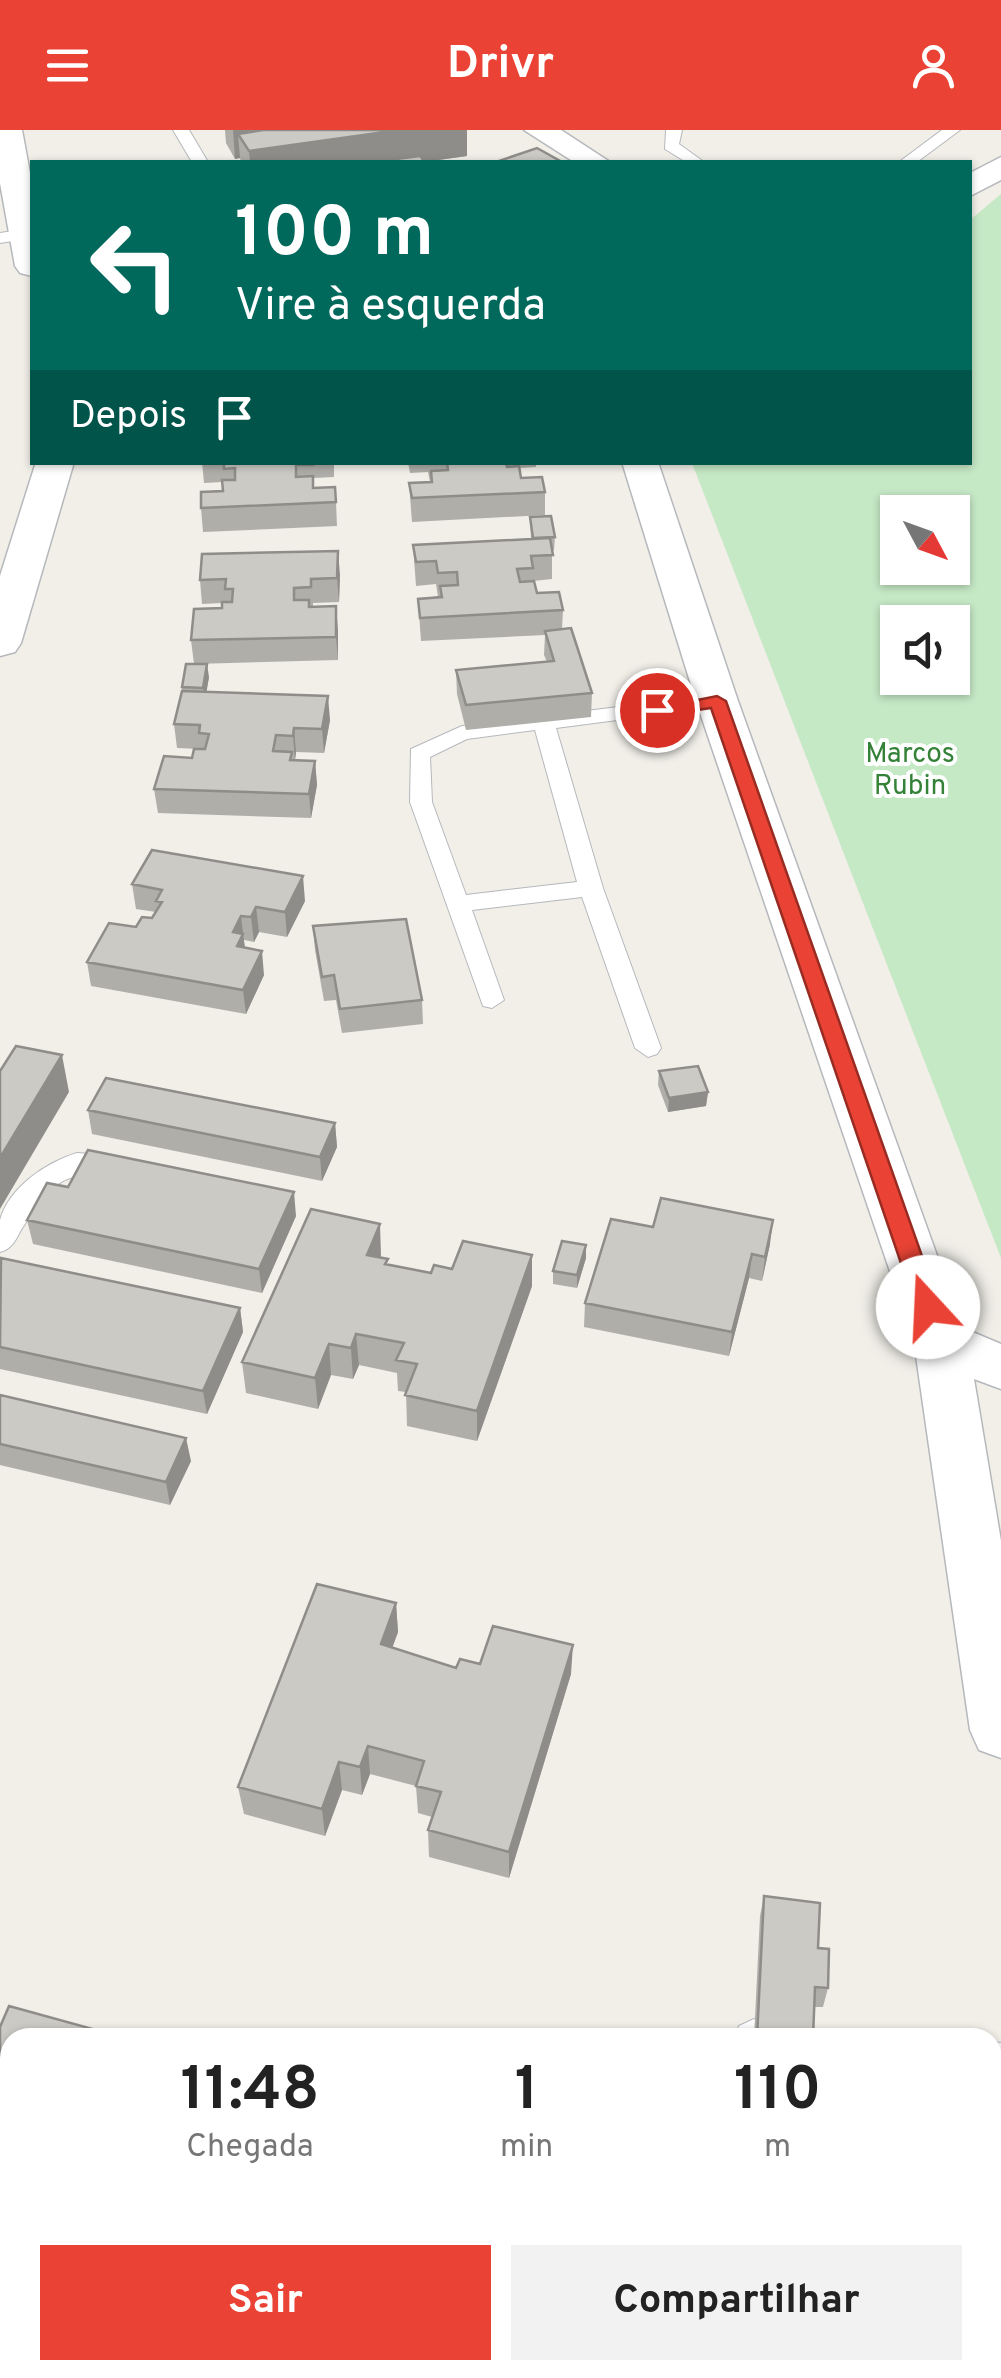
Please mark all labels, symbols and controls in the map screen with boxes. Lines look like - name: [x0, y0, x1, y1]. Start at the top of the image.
- text: Drivr: [447, 37, 554, 94]
- icon: menu: [40, 38, 95, 93]
- icon: person: [906, 38, 961, 93]
- text: 100 m: [235, 192, 434, 281]
- icon: left: [70, 200, 200, 330]
- text: Vire à esquerda: [235, 279, 546, 336]
- icon: arrive: [207, 390, 262, 445]
- text: Depois: [70, 393, 187, 442]
- north arrow: [880, 495, 970, 585]
- map controls: [880, 495, 970, 695]
- button: sound: [880, 605, 970, 695]
- pin: [615, 668, 700, 753]
- icon: arrive: [630, 683, 685, 738]
- park label: Marcos Rubin: [865, 737, 955, 805]
- position arrow: [876, 1255, 980, 1359]
- text: 11:48: [181, 2055, 319, 2131]
- text: 1: [515, 2055, 539, 2131]
- text: 110: [734, 2055, 821, 2131]
- text: Chegada: [186, 2128, 314, 2168]
- text: min: [500, 2128, 553, 2168]
- text: m: [764, 2128, 791, 2168]
- button: Sair: [40, 2245, 491, 2360]
- button: Compartilhar: [511, 2245, 962, 2360]

